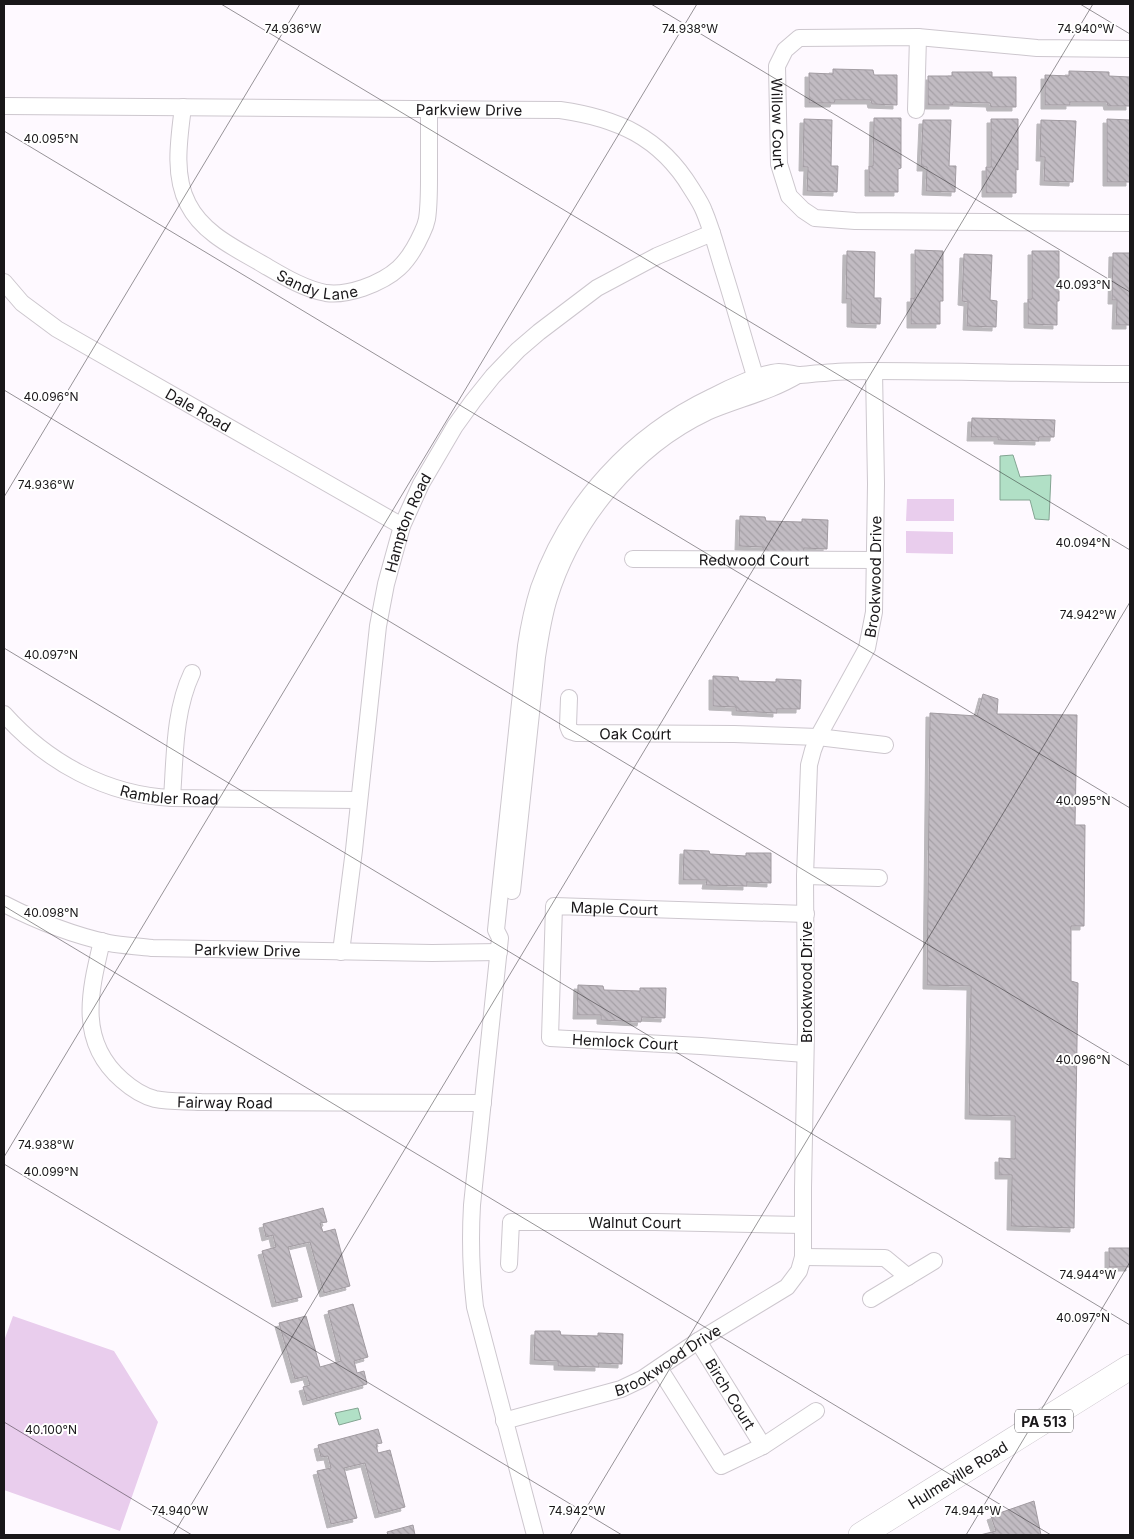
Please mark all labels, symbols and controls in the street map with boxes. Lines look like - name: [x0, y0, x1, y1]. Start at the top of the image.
- text: 74.936°W: [265, 21, 321, 36]
- text: 74.938°W: [662, 21, 718, 36]
- text: 74.940°W: [1058, 21, 1115, 36]
- street label: Willow Court: [768, 78, 789, 171]
- street label: Parkview Drive: [416, 99, 522, 119]
- text: 40.095°N: [24, 131, 78, 146]
- street label: Sandy Lane: [274, 265, 360, 303]
- text: 40.093°N: [1056, 277, 1110, 292]
- street label: Dale Road: [162, 384, 234, 436]
- text: 40.096°N: [23, 389, 79, 404]
- street label: Hampton Road: [380, 469, 435, 574]
- text: 74.936°W: [18, 477, 74, 492]
- street label: Brookwood Drive: [860, 516, 885, 639]
- text: 40.094°N: [1055, 535, 1111, 550]
- street label: Redwood Court: [699, 550, 809, 569]
- text: 74.942°W: [1060, 607, 1116, 622]
- text: 40.097°N: [24, 647, 78, 662]
- street label: Oak Court: [599, 724, 671, 743]
- street label: Rambler Road: [118, 780, 219, 808]
- text: 40.095°N: [1056, 793, 1110, 808]
- street label: Maple Court: [570, 897, 658, 919]
- text: 40.098°N: [24, 905, 78, 920]
- street label: Brookwood Drive: [797, 921, 816, 1043]
- street label: Parkview Drive: [194, 939, 301, 960]
- street label: Hemlock Court: [571, 1030, 679, 1054]
- text: 40.096°N: [1055, 1052, 1111, 1067]
- street label: Fairway Road: [177, 1092, 273, 1112]
- text: 74.938°W: [18, 1137, 74, 1152]
- text: 40.099°N: [23, 1164, 79, 1179]
- street label: Walnut Court: [589, 1212, 682, 1232]
- text: 74.944°W: [1060, 1267, 1117, 1282]
- text: 40.097°N: [1056, 1310, 1110, 1325]
- street label: Brookwood Drive: [612, 1320, 724, 1400]
- street label: Birch Court: [701, 1355, 760, 1433]
- road number: PA 513: [1015, 1410, 1073, 1432]
- text: 40.100°N: [25, 1422, 77, 1437]
- street label: Hulmeville Road: [904, 1436, 1011, 1513]
- text: 74.940°W: [152, 1503, 209, 1518]
- text: 74.942°W: [549, 1503, 605, 1518]
- text: 74.944°W: [945, 1503, 1002, 1518]

